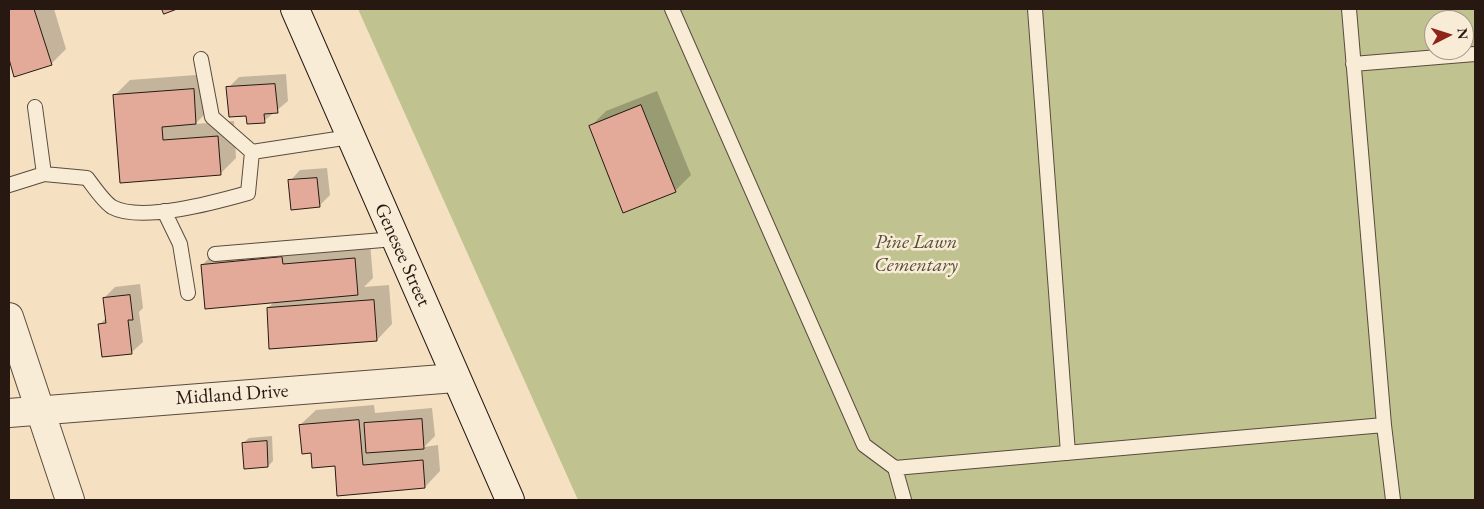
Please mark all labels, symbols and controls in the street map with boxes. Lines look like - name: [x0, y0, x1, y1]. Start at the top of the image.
- north arrow: [1424, 10, 1474, 60]
- text: N: [1453, 27, 1472, 40]
- street label: Genesee Street: [369, 200, 435, 310]
- park label: Pine Lawn Cementary: [874, 231, 958, 278]
- street label: Midland Drive: [175, 379, 289, 411]

